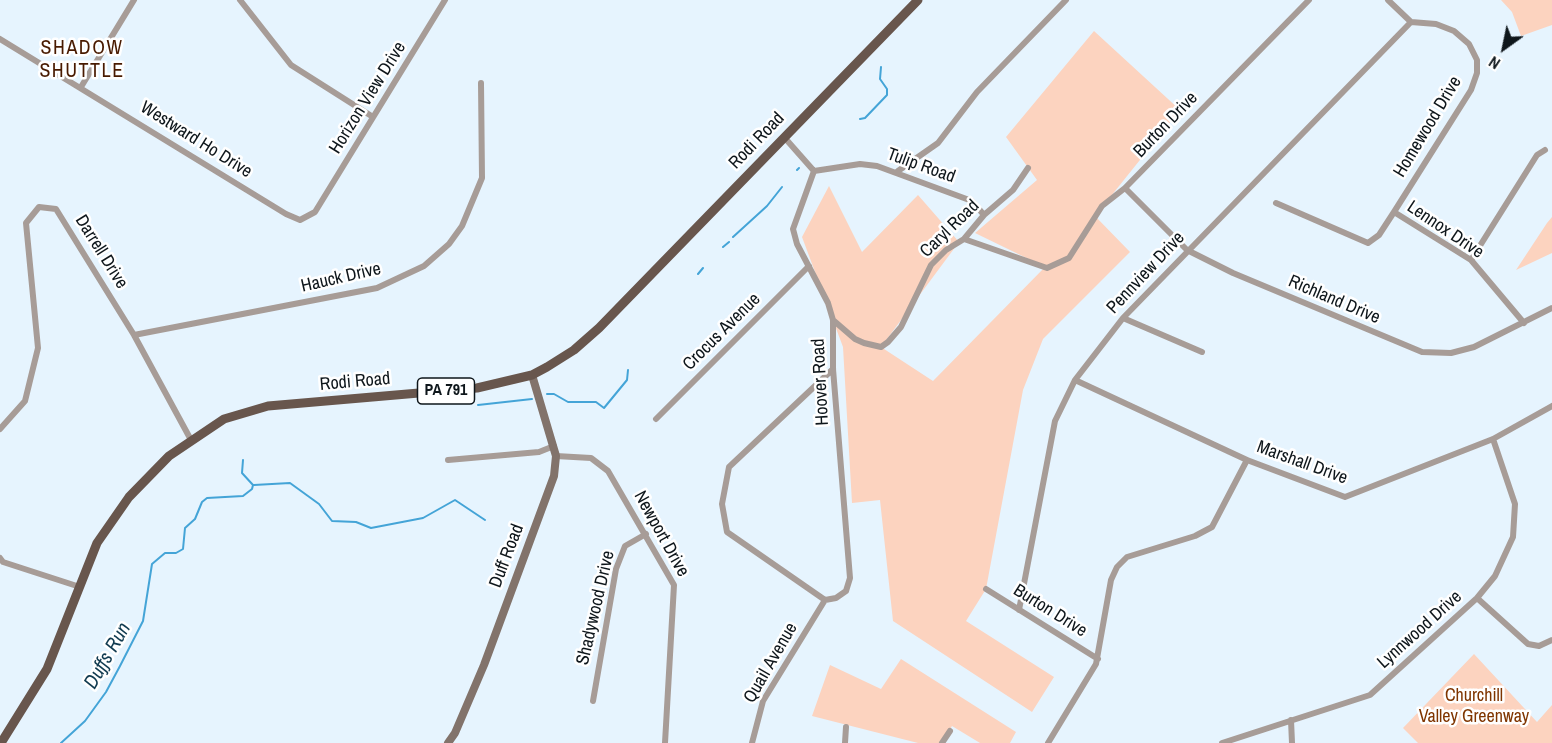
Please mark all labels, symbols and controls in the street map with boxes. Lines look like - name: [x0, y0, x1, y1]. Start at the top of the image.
- north arrow: [1474, 18, 1534, 78]
- district label: SHADOW SHUTTLE: [39, 37, 125, 84]
- street label: Horizon View Drive: [325, 38, 411, 158]
- text: N: [1484, 51, 1504, 75]
- street label: Homewood Drive: [1389, 73, 1467, 181]
- street label: Burton Drive: [1129, 88, 1203, 162]
- street label: Westward Ho Drive: [136, 97, 256, 183]
- street label: Rodi Road: [725, 108, 789, 174]
- street label: Tulip Road: [884, 144, 958, 188]
- street label: Caryl Road: [916, 196, 984, 262]
- street label: Lennox Drive: [1403, 197, 1487, 263]
- street label: Darrell Drive: [70, 211, 132, 293]
- street label: Pennview Drive: [1103, 228, 1189, 318]
- street label: Hauck Drive: [299, 258, 383, 298]
- street label: Richland Drive: [1285, 271, 1383, 329]
- street label: Crocus Avenue: [679, 289, 765, 375]
- street label: Hoover Road: [808, 338, 834, 426]
- street label: Rodi Road: [319, 368, 391, 396]
- road number: PA 791: [418, 378, 474, 404]
- street label: Marshall Drive: [1254, 437, 1350, 489]
- street label: Newport Drive: [629, 488, 693, 580]
- street label: Duff Road: [485, 521, 529, 591]
- street label: Shadywood Drive: [572, 549, 620, 667]
- street label: Burton Drive: [1009, 580, 1091, 642]
- street label: Lynnwood Drive: [1373, 586, 1467, 674]
- water label: Duffs Run: [79, 619, 137, 693]
- street label: Quail Avenue: [739, 619, 803, 707]
- park label: Churchill Valley Greenway: [1419, 685, 1529, 728]

